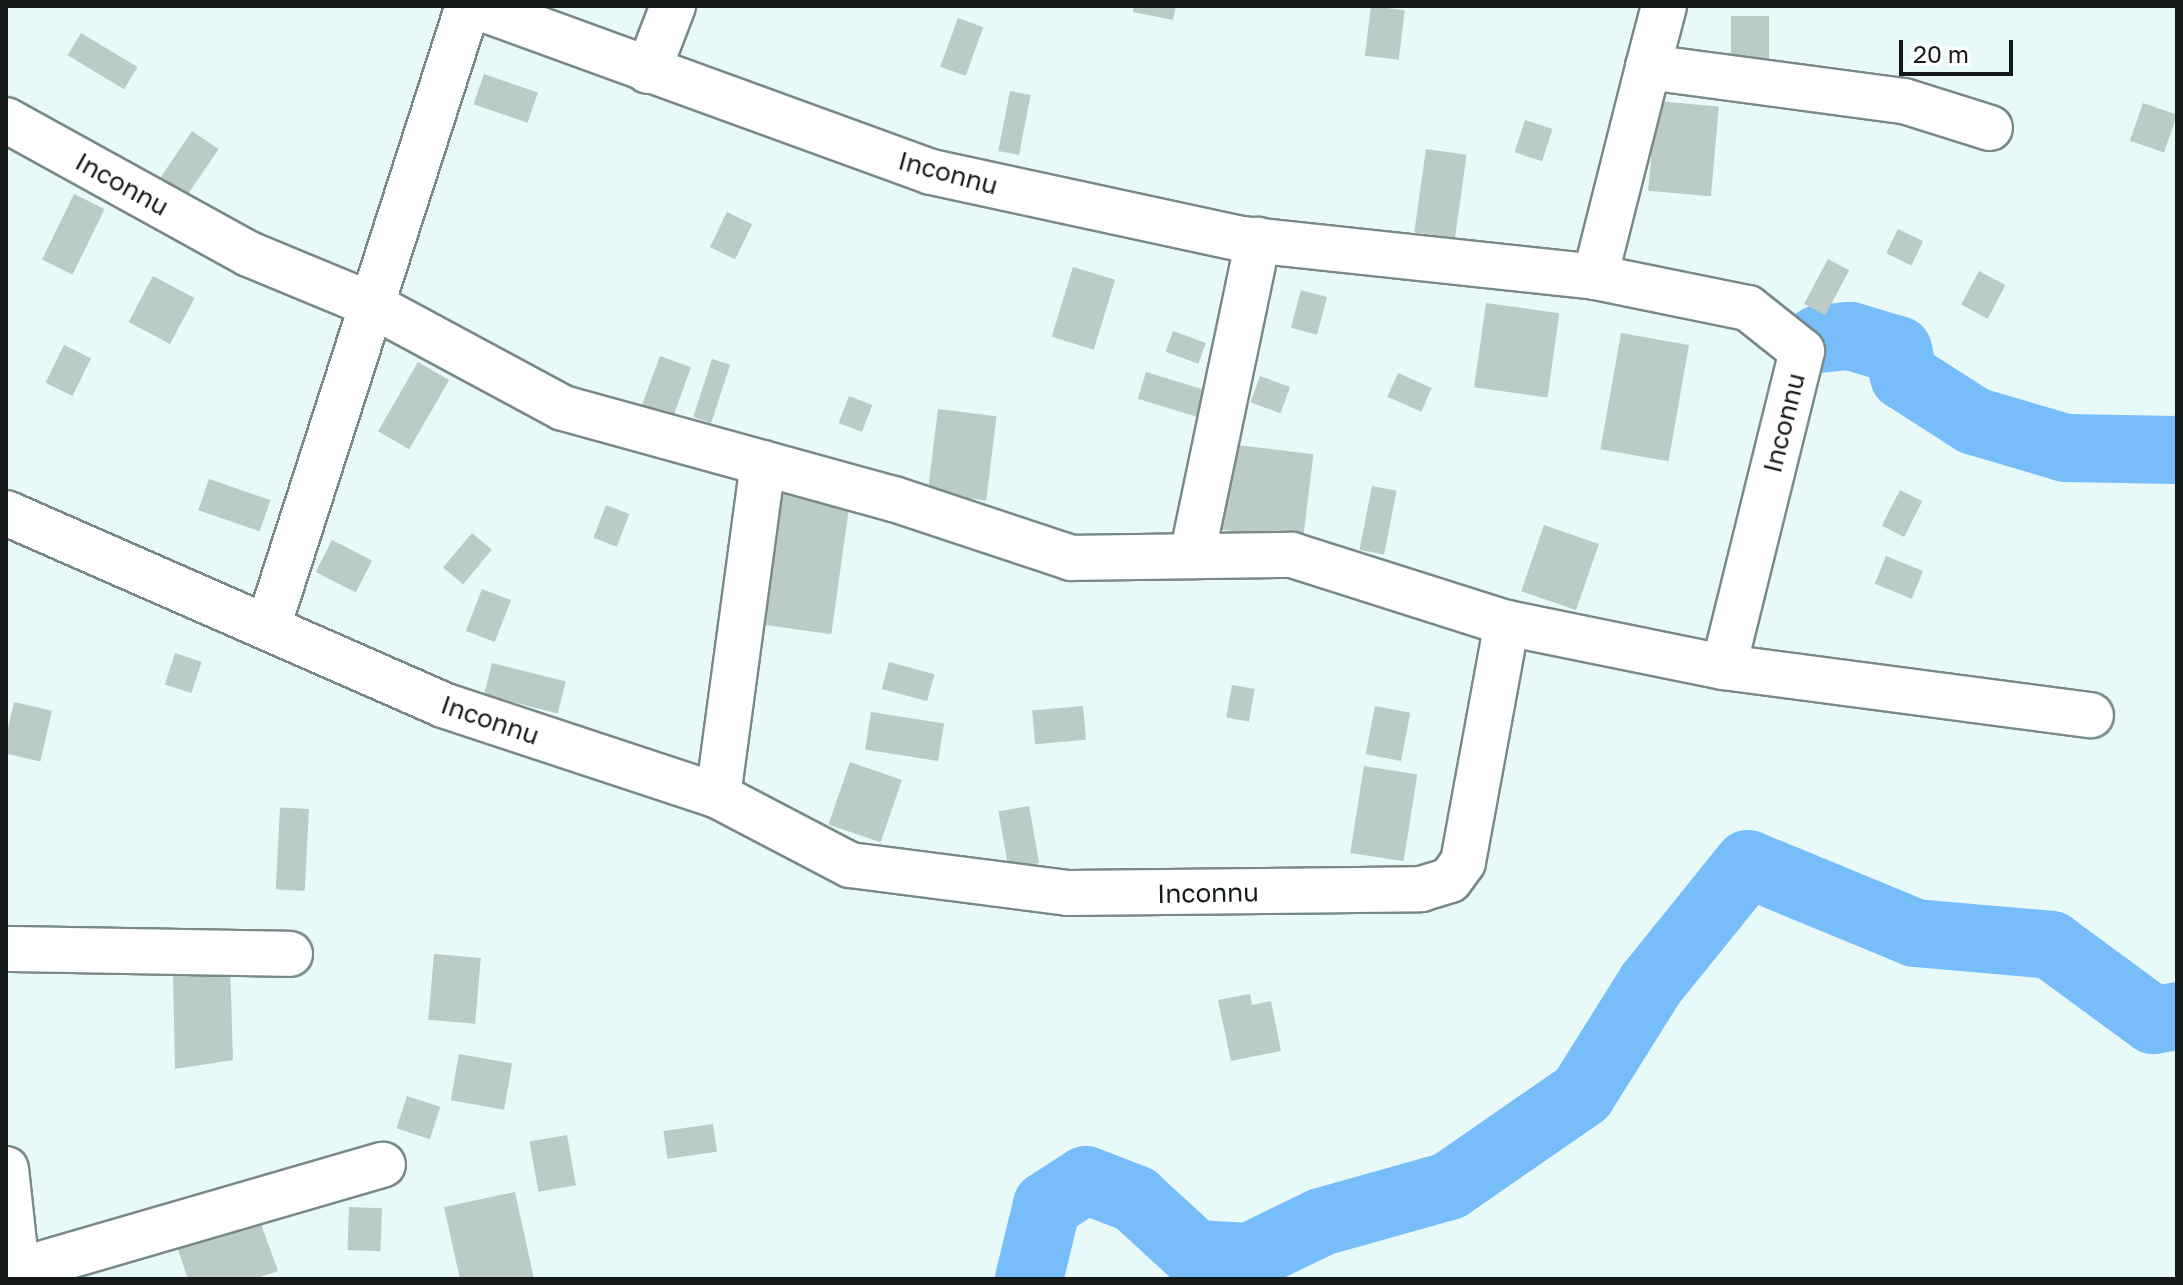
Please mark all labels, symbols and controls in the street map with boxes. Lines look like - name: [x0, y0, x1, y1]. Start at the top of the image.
- scale bar: [1903, 24, 2017, 74]
- text: 20 m: [1913, 39, 1969, 68]
- street label: Inconnu: [895, 145, 1001, 201]
- street label: Inconnu: [70, 146, 174, 222]
- street label: Inconnu: [1757, 370, 1811, 476]
- street label: Inconnu: [437, 689, 543, 751]
- street label: Inconnu: [1157, 877, 1259, 909]

